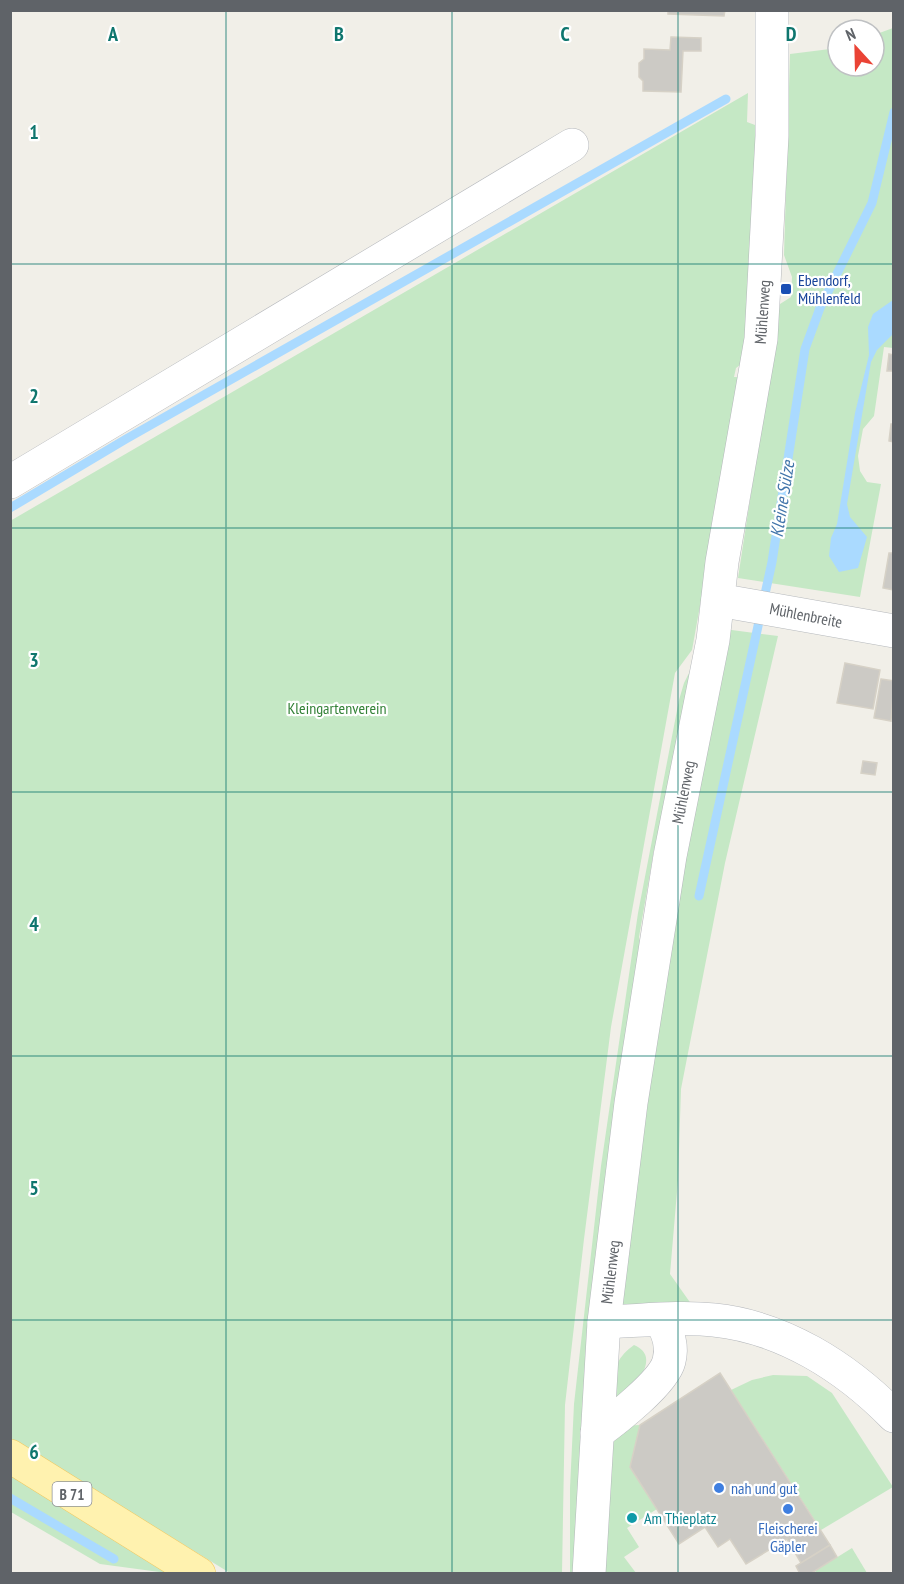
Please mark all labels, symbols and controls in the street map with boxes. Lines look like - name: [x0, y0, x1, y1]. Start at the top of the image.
- north arrow: [826, 18, 886, 78]
- text: A: [107, 21, 119, 47]
- text: B: [334, 21, 344, 47]
- text: C: [560, 21, 570, 47]
- text: D: [786, 21, 797, 47]
- text: N: [843, 23, 858, 45]
- text: 1: [29, 119, 39, 145]
- place label: Ebendorf, Mühlenfeld: [798, 270, 861, 308]
- street label: Mühlenweg: [750, 279, 774, 345]
- marker: Ebendorf, Mühlenfeld: [779, 282, 793, 296]
- text: 2: [29, 383, 39, 409]
- water label: Kleine Sülze: [765, 458, 800, 539]
- street label: Mühlenbreite: [768, 598, 844, 632]
- text: 3: [29, 647, 39, 673]
- park label: Kleingartenverein: [287, 698, 387, 718]
- street label: Mühlenweg: [667, 759, 699, 825]
- text: 4: [29, 911, 39, 937]
- text: 5: [29, 1175, 39, 1201]
- street label: Mühlenweg: [596, 1239, 624, 1305]
- text: 6: [29, 1439, 39, 1465]
- place label: nah und gut: [731, 1478, 798, 1498]
- marker: nah und gut: [712, 1481, 726, 1495]
- road number: B 71: [52, 1482, 92, 1506]
- marker: Fleischerei Gäpler: [781, 1502, 795, 1516]
- place label: Am Thieplatz: [644, 1508, 717, 1528]
- marker: Am Thieplatz: [625, 1511, 639, 1525]
- place label: Fleischerei Gäpler: [758, 1518, 818, 1556]

